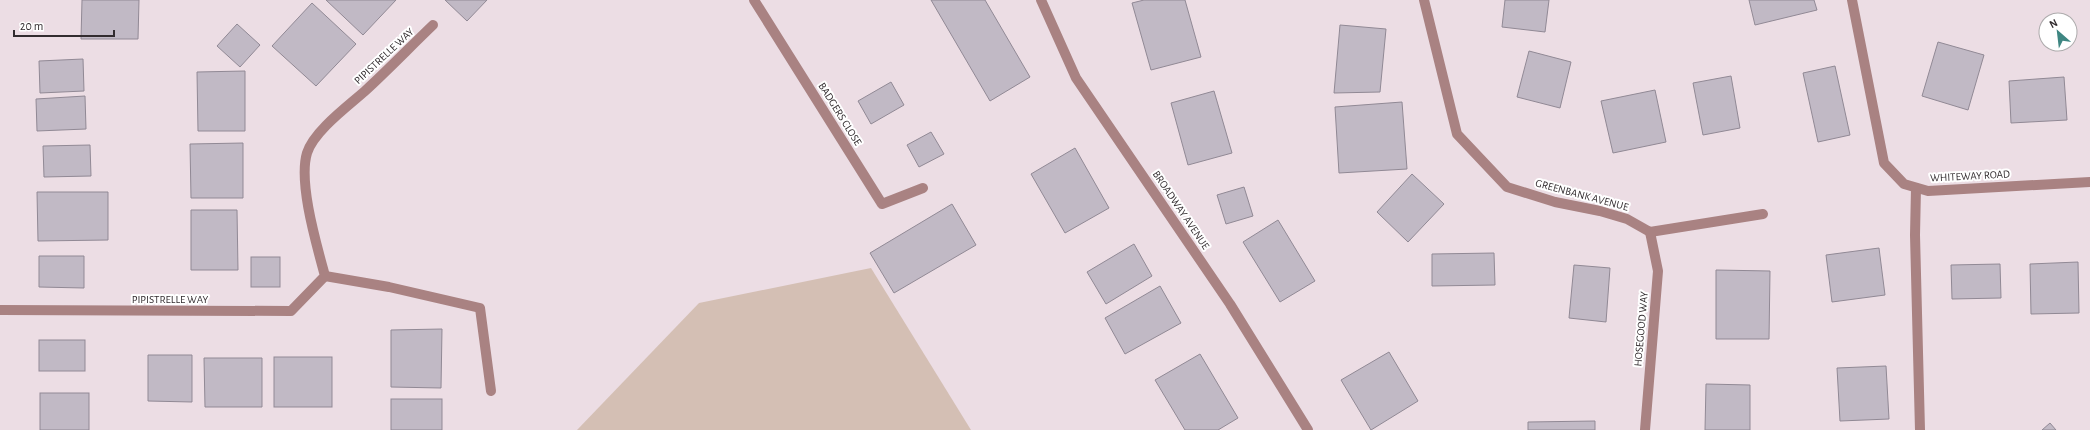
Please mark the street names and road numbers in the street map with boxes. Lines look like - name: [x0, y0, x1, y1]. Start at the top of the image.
- street label: PIPISTRELLE WAY: [352, 26, 416, 86]
- street label: BADGERS CLOSE: [816, 81, 864, 148]
- street label: WHITEWAY ROAD: [1930, 168, 2010, 184]
- street label: BROADWAY AVENUE: [1151, 169, 1212, 252]
- street label: GREENBANK AVENUE: [1534, 177, 1630, 213]
- street label: HOSEGOOD WAY: [1632, 291, 1650, 367]
- street label: PIPISTRELLE WAY: [132, 294, 209, 305]

